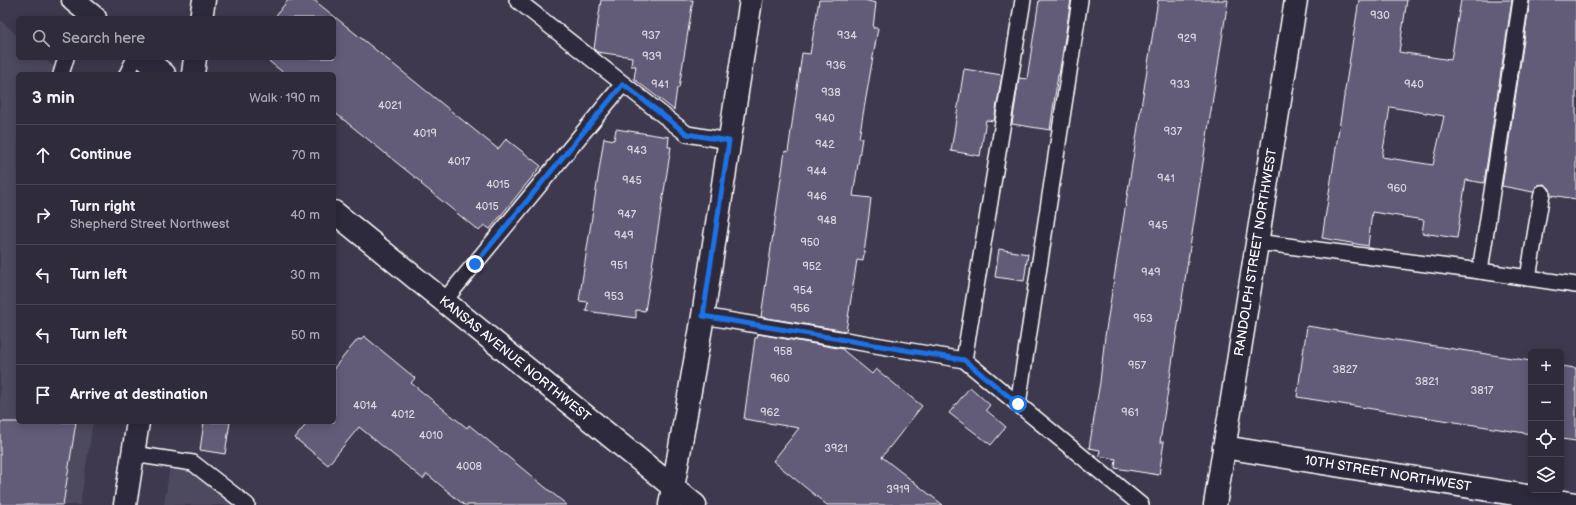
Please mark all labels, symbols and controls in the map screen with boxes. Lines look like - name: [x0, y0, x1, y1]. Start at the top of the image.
- house number: 930: [1370, 9, 1390, 22]
- search box: [16, 16, 336, 60]
- icon: search: [30, 27, 52, 49]
- text: Search here: [62, 29, 145, 48]
- house number: 937: [642, 29, 661, 42]
- house number: 934: [837, 29, 857, 42]
- house number: 929: [1177, 32, 1197, 45]
- house number: 939: [642, 50, 662, 63]
- house number: 936: [826, 59, 846, 72]
- house number: 941: [651, 78, 669, 91]
- house number: 933: [1170, 78, 1190, 91]
- house number: 940: [1404, 78, 1424, 91]
- house number: 938: [821, 86, 841, 99]
- text: 3 min: [32, 88, 75, 108]
- text: Walk · 190 m: [249, 90, 320, 106]
- house number: 4021: [378, 99, 402, 112]
- house number: 940: [815, 112, 835, 125]
- house number: 937: [1164, 125, 1183, 138]
- house number: 4019: [413, 127, 437, 140]
- house number: 942: [815, 138, 835, 151]
- icon: ahead: [32, 144, 54, 166]
- house number: 943: [627, 144, 647, 157]
- text: Continue: [70, 145, 132, 164]
- text: 70 m: [292, 147, 320, 163]
- street label: RANDOLPH STREET NORTHWEST: [1231, 147, 1280, 357]
- house number: 4017: [448, 155, 471, 168]
- house number: 944: [807, 165, 827, 178]
- house number: 941: [1157, 172, 1175, 185]
- house number: 945: [622, 174, 642, 187]
- house number: 4015: [486, 178, 510, 191]
- house number: 960: [1387, 182, 1407, 195]
- house number: 946: [807, 190, 827, 203]
- text: Turn right: [70, 197, 135, 216]
- house number: 4015: [475, 200, 499, 213]
- icon: right: [32, 204, 54, 226]
- text: 40 m: [290, 207, 320, 223]
- house number: 947: [618, 208, 637, 221]
- house number: 948: [817, 214, 837, 227]
- text: Shepherd Street Northwest: [70, 216, 229, 232]
- house number: 945: [1148, 219, 1168, 232]
- house number: 949: [614, 229, 634, 242]
- house number: 950: [800, 236, 820, 249]
- route end: [466, 255, 484, 273]
- house number: 951: [611, 259, 627, 272]
- house number: 952: [802, 260, 822, 273]
- icon: left: [32, 264, 54, 286]
- text: Turn left: [70, 265, 127, 284]
- house number: 949: [1141, 266, 1161, 279]
- text: 30 m: [290, 267, 320, 283]
- house number: 954: [793, 284, 813, 297]
- house number: 953: [604, 290, 624, 303]
- street label: KANSAS AVENUE NORTHWEST: [436, 293, 594, 425]
- house number: 956: [790, 302, 810, 315]
- house number: 953: [1133, 312, 1153, 325]
- icon: left: [32, 324, 54, 346]
- text: Turn left: [70, 325, 127, 344]
- text: 50 m: [291, 327, 320, 343]
- house number: 958: [773, 345, 793, 358]
- map controls: [1528, 349, 1564, 493]
- button: +: [1528, 349, 1564, 385]
- house number: 957: [1128, 359, 1147, 372]
- house number: 3827: [1332, 363, 1358, 376]
- house number: 960: [770, 372, 790, 385]
- house number: 3821: [1415, 375, 1439, 388]
- icon: arrive: [32, 384, 54, 406]
- house number: 3817: [1471, 384, 1494, 397]
- text: Arrive at destination: [70, 385, 208, 404]
- button: −: [1528, 385, 1564, 421]
- route start: [1009, 395, 1027, 413]
- house number: 4014: [353, 399, 377, 412]
- house number: 962: [760, 406, 780, 419]
- house number: 961: [1121, 406, 1139, 419]
- house number: 4012: [391, 408, 415, 421]
- button: locate: [1528, 421, 1564, 457]
- house number: 4010: [419, 429, 443, 442]
- house number: 3921: [824, 442, 848, 455]
- street label: 10TH STREET NORTHWEST: [1303, 452, 1473, 495]
- button: layers: [1528, 457, 1564, 493]
- house number: 4008: [456, 460, 482, 473]
- house number: 3919: [886, 483, 910, 496]

